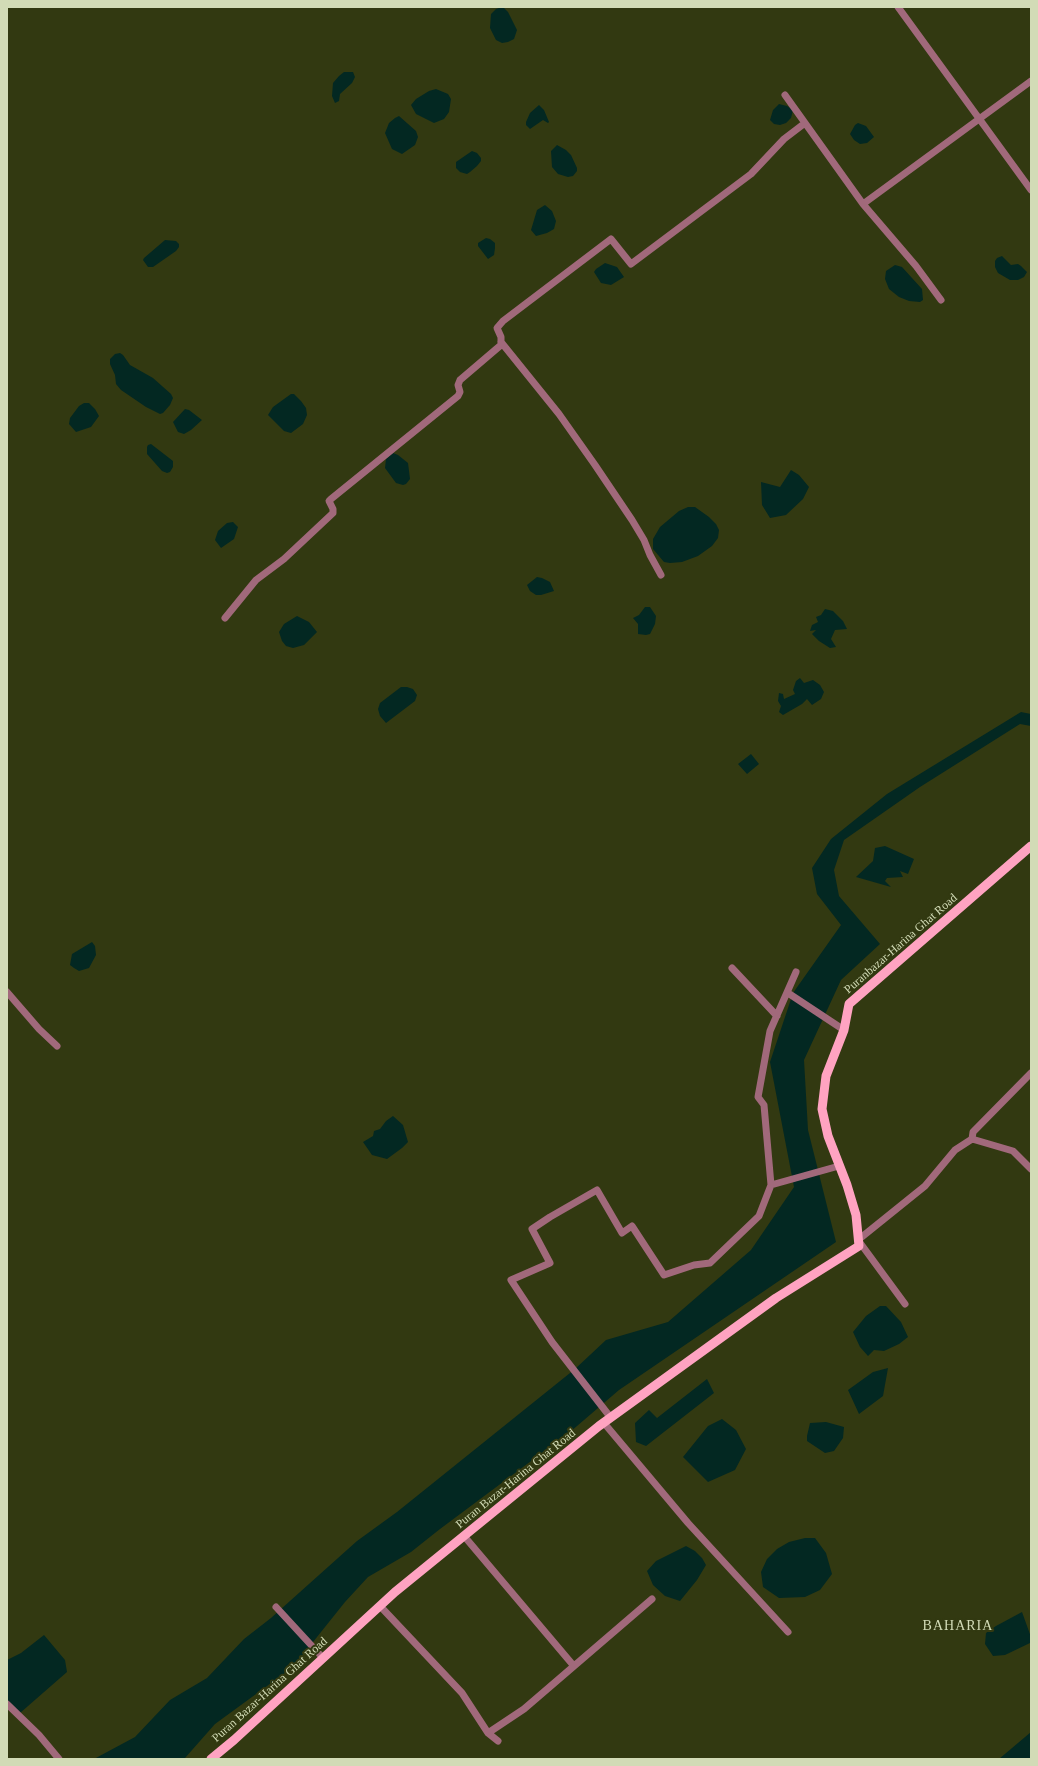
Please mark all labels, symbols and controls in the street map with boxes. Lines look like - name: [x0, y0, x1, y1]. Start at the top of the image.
- street label: Puranbazar-Harina Ghat Road: [842, 891, 960, 997]
- street label: Puran Bazar-Harina Ghat Road: [453, 1426, 579, 1532]
- district label: BAHARIA: [923, 1618, 993, 1634]
- street label: Puran Bazar-Harina Ghat Road: [209, 1634, 331, 1746]

